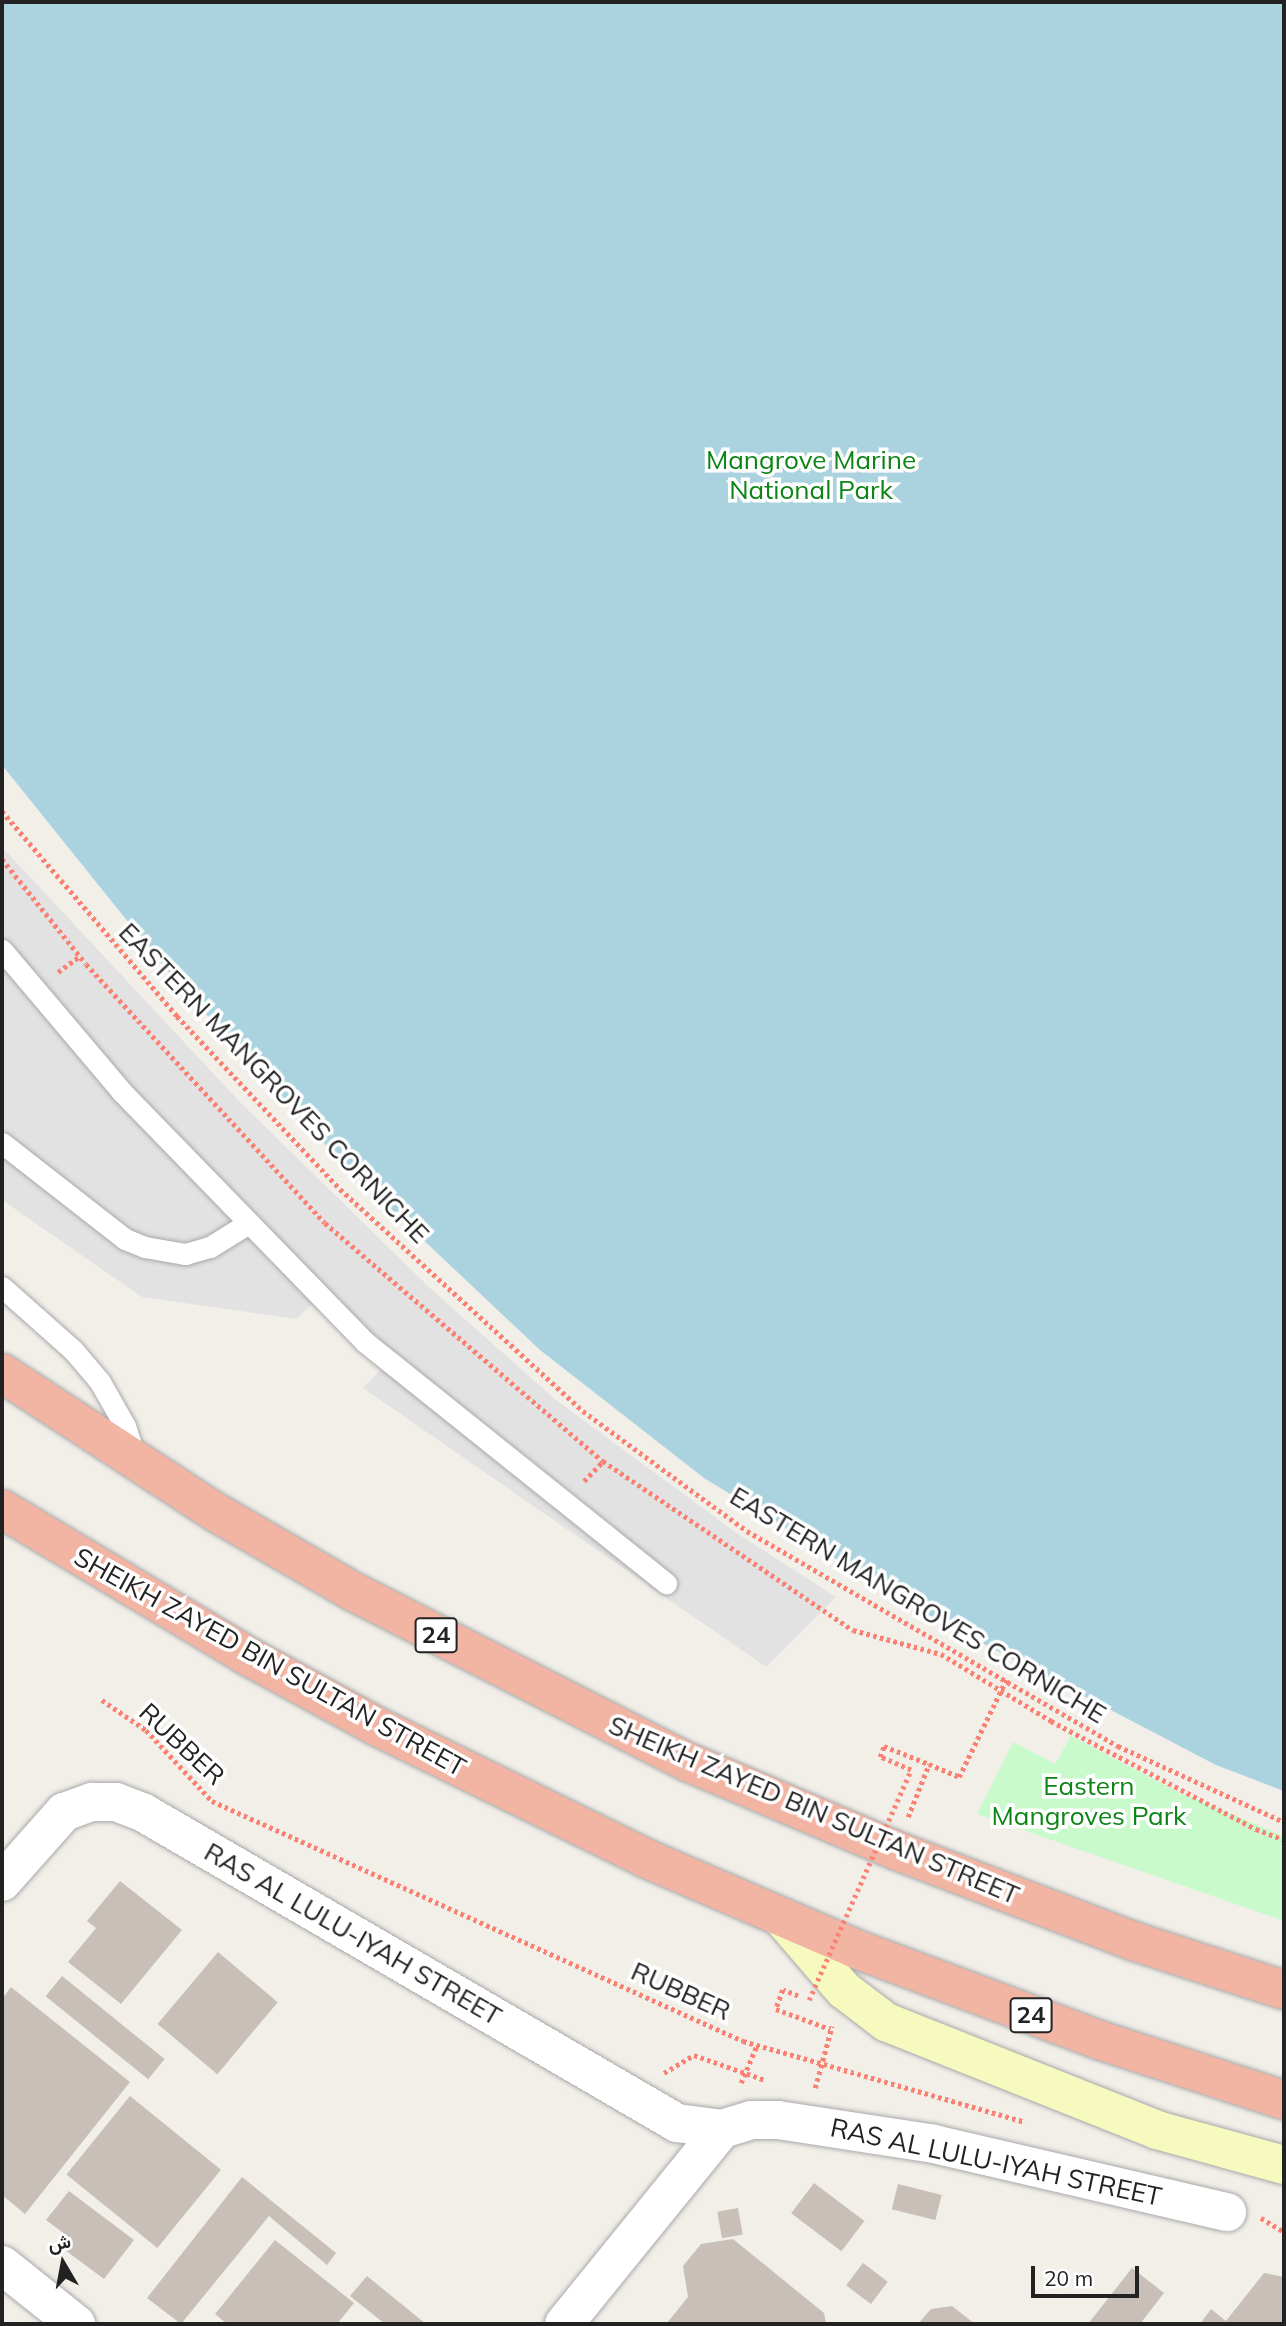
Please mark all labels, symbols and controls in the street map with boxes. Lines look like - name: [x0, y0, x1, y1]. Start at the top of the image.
- park label: Mangrove Marine National Park: [706, 444, 916, 505]
- street label: EASTERN MANGROVES CORNICHE: [112, 916, 436, 1250]
- street label: EASTERN MANGROVES CORNICHE: [724, 1480, 1112, 1730]
- street label: SHEIKH ZAYED BIN SULTAN STREET: [69, 1541, 471, 1783]
- road number: 24: [413, 1615, 459, 1656]
- street label: RUBBER: [133, 1697, 231, 1791]
- street label: SHEIKH ZAYED BIN SULTAN STREET: [604, 1709, 1024, 1911]
- park label: Eastern Mangroves Park: [992, 1770, 1186, 1831]
- street label: RAS AL LULU-IYAH STREET: [199, 1836, 507, 2032]
- street label: RUBBER: [626, 1955, 736, 2027]
- road number: 24: [1008, 1994, 1054, 2036]
- street label: RAS AL LULU-IYAH STREET: [828, 2112, 1164, 2212]
- north arrow: [28, 2228, 98, 2298]
- text: ش: [46, 2229, 73, 2256]
- scale bar: [1034, 2252, 1142, 2296]
- text: 20 m: [1044, 2265, 1093, 2291]

